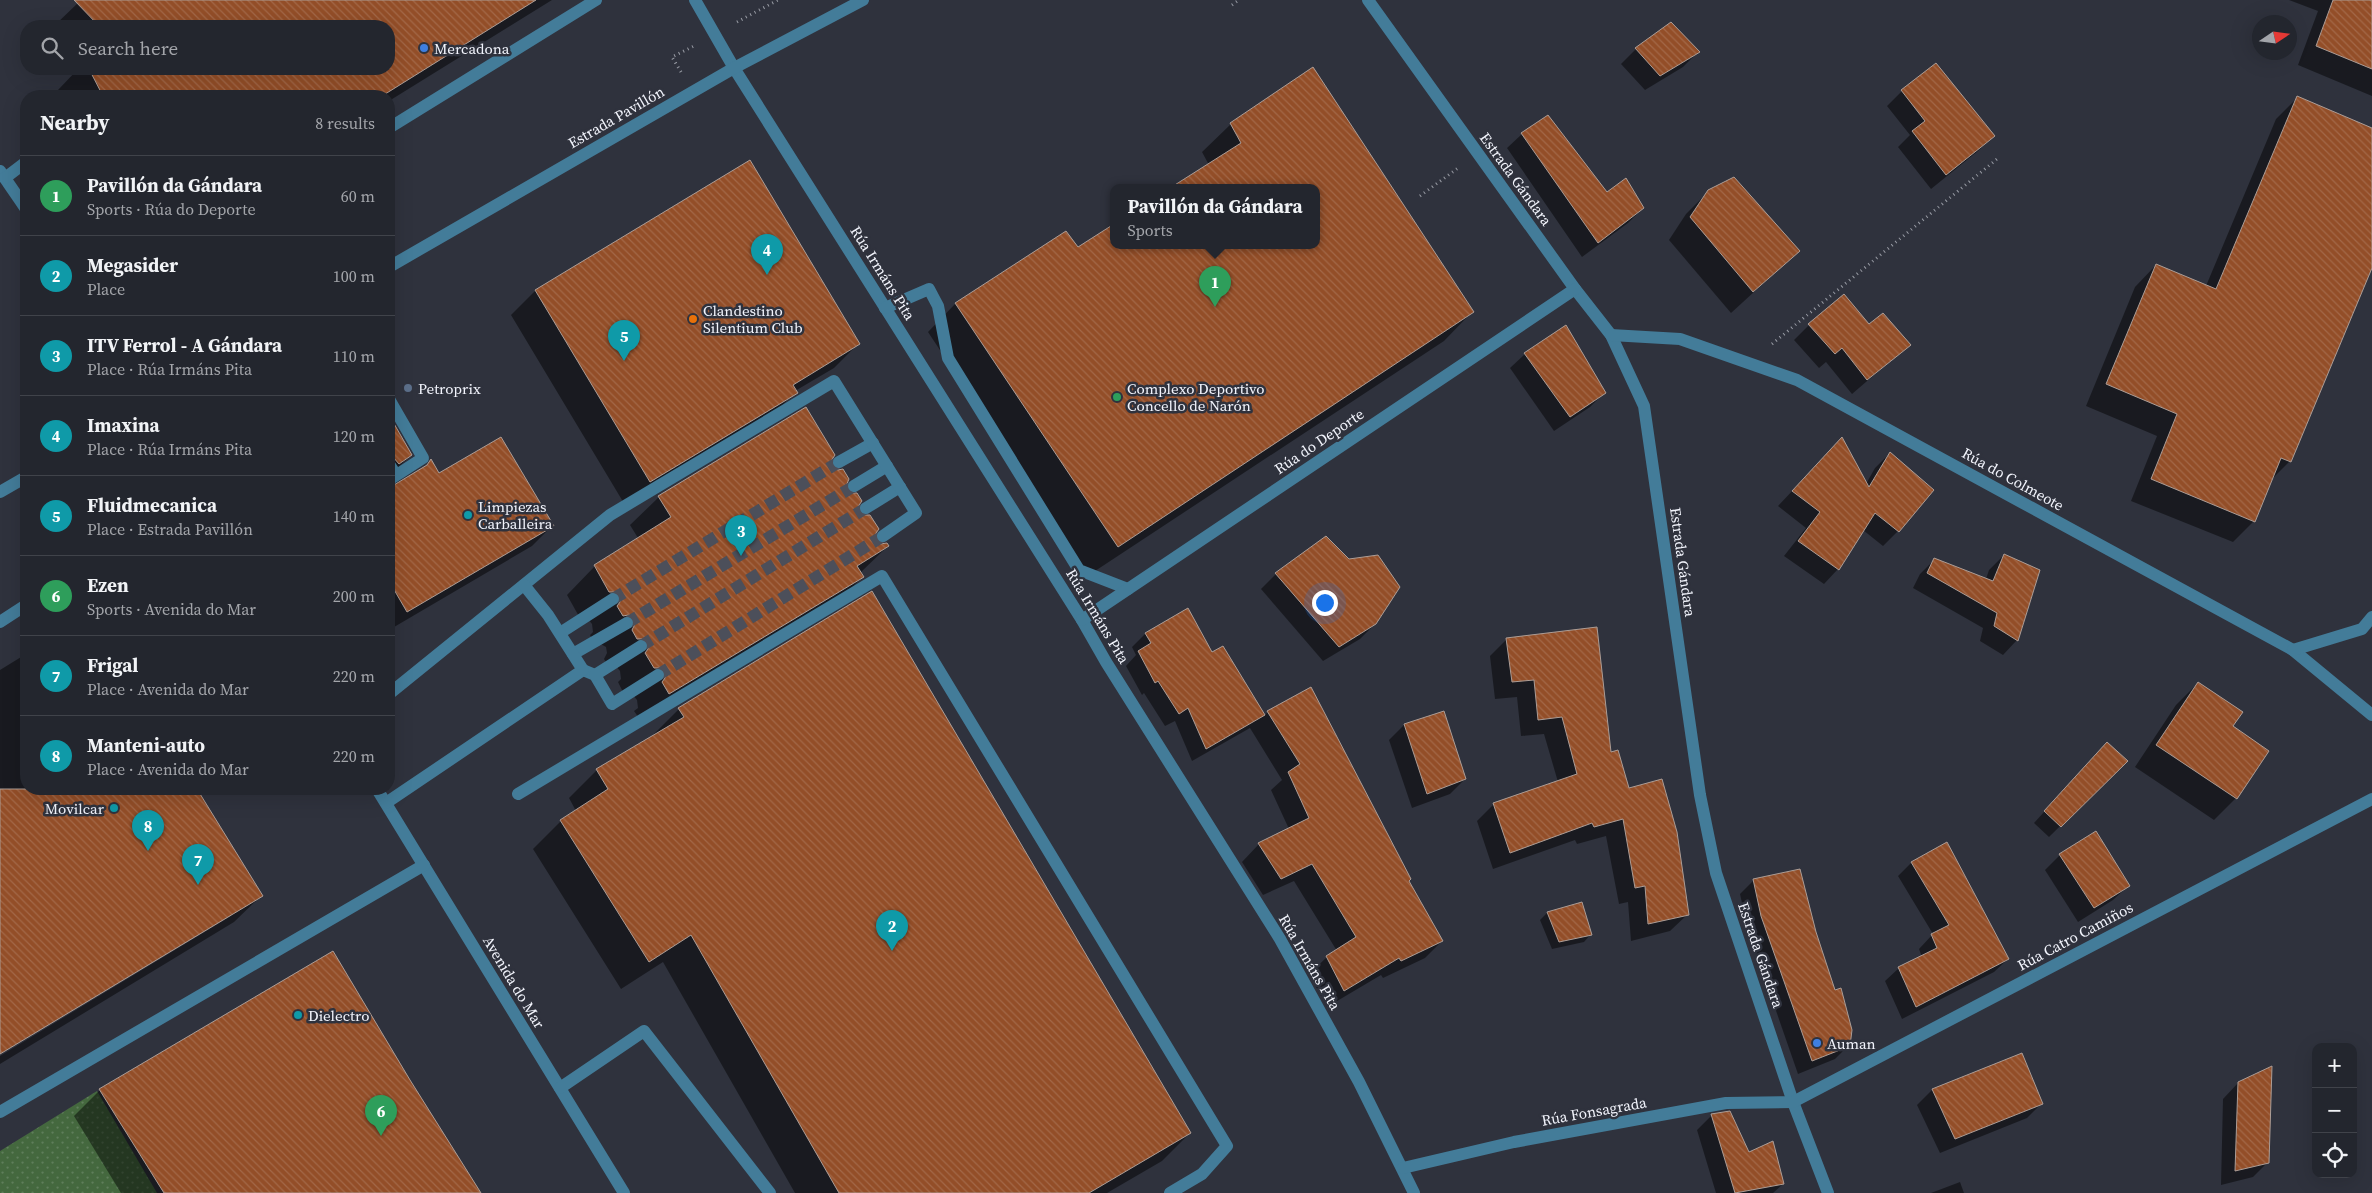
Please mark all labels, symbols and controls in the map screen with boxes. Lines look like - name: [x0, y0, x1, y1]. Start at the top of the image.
- north arrow: [2252, 15, 2297, 60]
- search box: [20, 20, 395, 75]
- icon: search: [38, 34, 66, 62]
- text: Search here: [78, 35, 178, 61]
- place label: Mercadona: [434, 38, 510, 59]
- marker: Mercadona: [418, 42, 430, 54]
- street label: Estrada Pavillón: [564, 81, 668, 153]
- text: Nearby: [40, 108, 110, 137]
- text: 8 results: [315, 112, 375, 134]
- street label: Estrada Gándara: [1475, 128, 1557, 230]
- text: Pavillón da Gándara: [87, 172, 262, 198]
- popup: [1110, 184, 1320, 249]
- text: 1: [52, 185, 60, 207]
- text: 60 m: [341, 185, 375, 207]
- text: Pavillón da Gándara: [1127, 193, 1303, 219]
- text: Sports · Rúa do Deporte: [87, 198, 256, 220]
- text: Sports: [1127, 219, 1173, 241]
- street label: Rúa Irmáns Pita: [846, 222, 921, 324]
- pin: 4: [751, 234, 783, 275]
- text: Megasider: [87, 252, 178, 278]
- text: 2: [52, 265, 60, 287]
- text: 100 m: [333, 265, 375, 287]
- pin: 1: [1199, 266, 1231, 307]
- text: Place: [87, 278, 125, 300]
- place label: Clandestino Silentium Club: [703, 300, 803, 338]
- marker: Clandestino Silentium Club: [687, 313, 699, 325]
- pin: 5: [608, 320, 640, 361]
- text: ITV Ferrol - A Gándara: [87, 332, 282, 358]
- text: 3: [52, 345, 60, 367]
- text: 110 m: [333, 345, 375, 367]
- text: Place · Rúa Irmáns Pita: [87, 358, 252, 380]
- place label: Petroprix: [418, 378, 481, 399]
- place label: Complexo Deportivo Concello de Narón: [1127, 378, 1264, 416]
- marker: Petroprix: [402, 382, 414, 394]
- marker: Complexo Deportivo Concello de Narón: [1111, 391, 1123, 403]
- street label: Rúa do Deporte: [1270, 403, 1368, 479]
- text: Imaxina: [87, 412, 160, 438]
- text: 4: [52, 425, 60, 447]
- text: 120 m: [333, 425, 375, 447]
- text: Place · Rúa Irmáns Pita: [87, 438, 252, 460]
- street label: Rúa do Colmeote: [1958, 442, 2068, 516]
- text: Fluidmecanica: [87, 492, 217, 518]
- place label: Limpiezas Carballeira: [478, 496, 553, 534]
- text: 5: [52, 505, 60, 527]
- text: 140 m: [333, 505, 375, 527]
- street label: Estrada Gándara: [1665, 506, 1701, 618]
- marker: Limpiezas Carballeira: [462, 509, 474, 521]
- pin: 3: [725, 515, 757, 556]
- text: Place · Estrada Pavillón: [87, 518, 253, 540]
- street label: Rúa Irmáns Pita: [1061, 565, 1135, 668]
- text: Ezen: [87, 572, 129, 598]
- text: 6: [52, 585, 60, 607]
- text: 200 m: [333, 585, 375, 607]
- your location: [1312, 590, 1338, 616]
- text: Sports · Avenida do Mar: [87, 598, 256, 620]
- text: Frigal: [87, 652, 138, 678]
- text: 7: [52, 665, 60, 687]
- text: 220 m: [333, 665, 375, 687]
- text: Place · Avenida do Mar: [87, 678, 249, 700]
- text: Manteni-auto: [87, 732, 205, 758]
- text: 8: [52, 745, 60, 767]
- text: 220 m: [333, 745, 375, 767]
- text: Place · Avenida do Mar: [87, 758, 249, 780]
- place label: Movilcar: [45, 798, 105, 819]
- marker: Movilcar: [108, 802, 120, 814]
- pin: 8: [132, 810, 164, 851]
- pin: 7: [182, 844, 214, 885]
- street label: Rúa Catro Camiños: [2013, 897, 2137, 975]
- street label: Estrada Gándara: [1733, 899, 1789, 1011]
- pin: 2: [876, 910, 908, 951]
- street label: Rúa Irmáns Pita: [1274, 910, 1346, 1014]
- street label: Avenida do Mar: [478, 932, 550, 1033]
- place label: Dielectro: [308, 1005, 369, 1026]
- marker: Dielectro: [292, 1009, 304, 1021]
- place label: Auman: [1827, 1033, 1876, 1054]
- marker: Auman: [1811, 1037, 1823, 1049]
- map controls: [2312, 1043, 2357, 1178]
- button: +: [2312, 1043, 2357, 1088]
- button: −: [2312, 1088, 2357, 1133]
- street label: Rúa Fonsagrada: [1540, 1091, 1649, 1131]
- pin: 6: [365, 1095, 397, 1136]
- button: locate: [2312, 1133, 2357, 1178]

